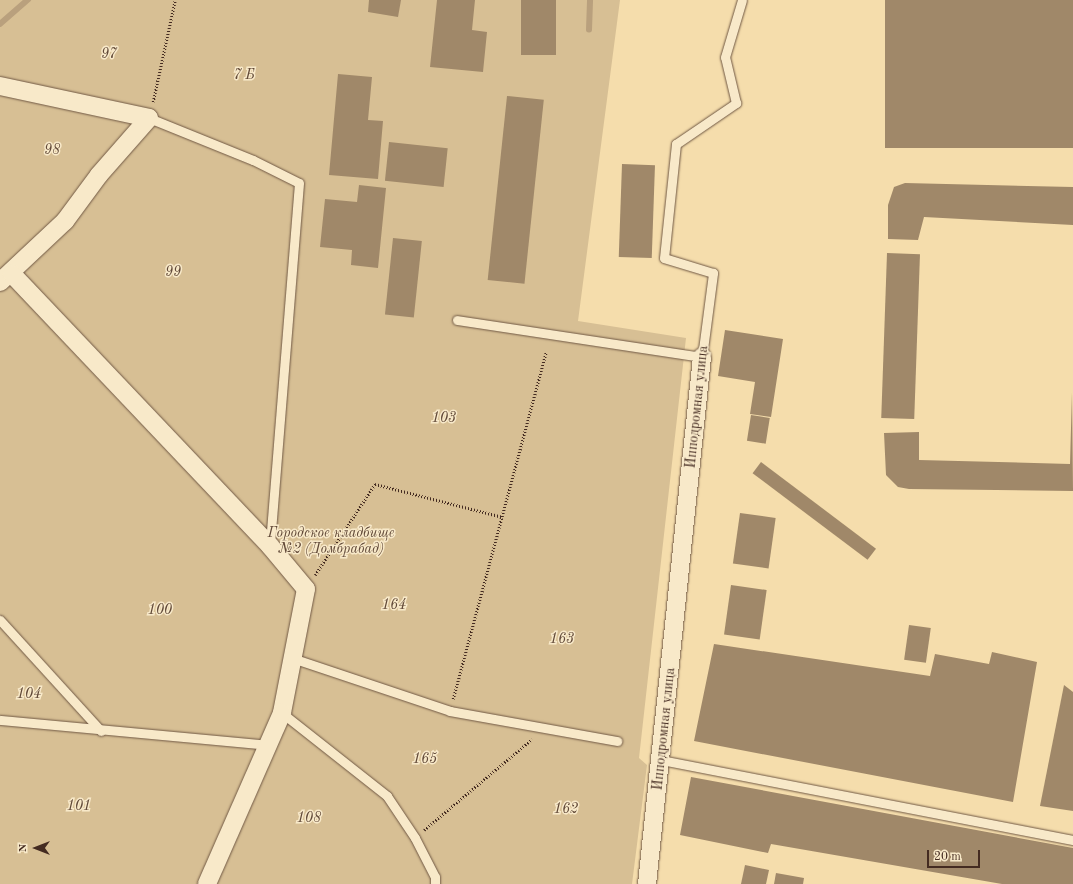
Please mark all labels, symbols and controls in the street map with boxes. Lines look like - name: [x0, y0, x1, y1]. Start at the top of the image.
- park label: 97: [101, 46, 117, 62]
- park label: 7 Б: [233, 67, 255, 83]
- park label: 98: [44, 142, 60, 158]
- park label: 99: [165, 264, 181, 280]
- street label: Ипподромная улица: [682, 345, 712, 469]
- park label: 103: [432, 410, 456, 426]
- park label: Городское кладбище №2 (Домбрабад): [267, 525, 395, 558]
- park label: 164: [382, 597, 406, 613]
- park label: 100: [148, 602, 172, 618]
- park label: 163: [550, 631, 574, 647]
- street label: Ипподромная улица: [649, 667, 679, 791]
- park label: 104: [17, 686, 41, 702]
- park label: 165: [413, 751, 437, 767]
- park label: 101: [67, 798, 91, 814]
- park label: 162: [554, 801, 578, 817]
- park label: 108: [297, 810, 321, 826]
- north arrow: [16, 828, 56, 868]
- scale bar: [929, 842, 982, 868]
- text: N: [18, 844, 29, 852]
- text: 20 m: [934, 851, 961, 863]

